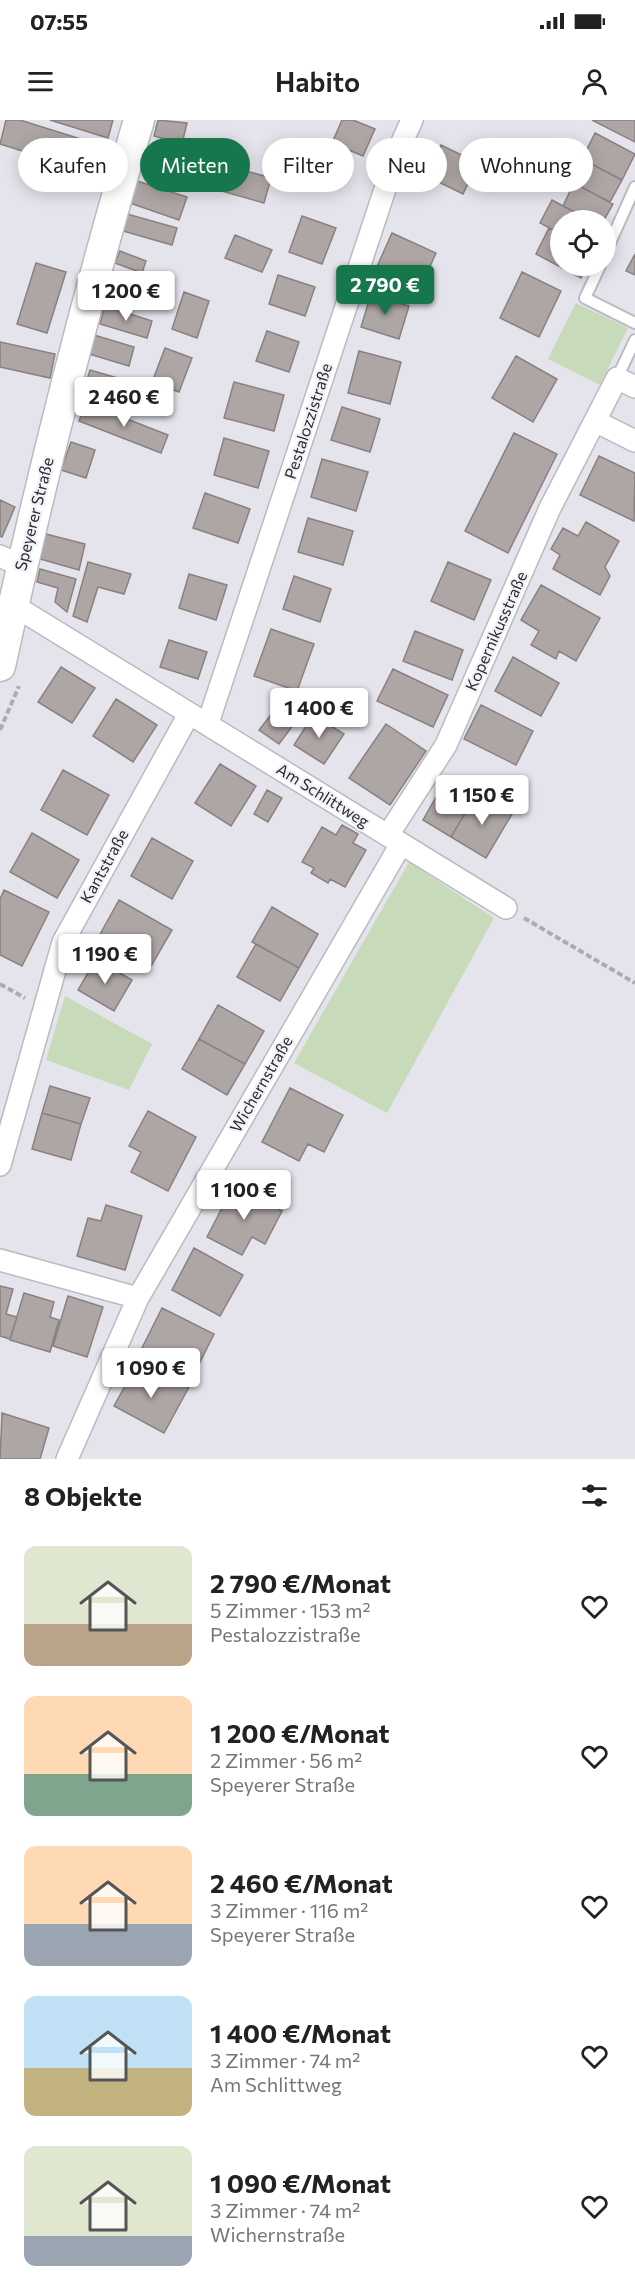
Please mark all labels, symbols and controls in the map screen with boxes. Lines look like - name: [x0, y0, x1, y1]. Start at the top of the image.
- text: 07:55: [30, 8, 88, 35]
- icon: menu: [24, 65, 57, 98]
- text: Habito: [275, 65, 360, 98]
- icon: person: [578, 65, 611, 98]
- chip: Kaufen: [18, 138, 128, 192]
- chip: Mieten: [140, 138, 250, 192]
- chip: Filter: [262, 138, 354, 192]
- chip: Neu: [366, 138, 447, 192]
- chip: Wohnung: [459, 138, 593, 192]
- map controls: [550, 210, 616, 276]
- button: locate: [550, 210, 616, 276]
- pin: 2 790 €: [330, 265, 440, 316]
- pin: 1 200 €: [71, 271, 181, 322]
- text: 2 790 €: [350, 272, 420, 296]
- text: 1 200 €: [92, 278, 160, 302]
- street label: Pestalozzistraße: [280, 361, 335, 481]
- pin: 2 460 €: [69, 377, 179, 428]
- text: 2 460 €: [89, 384, 160, 408]
- street label: Speyerer Straße: [10, 455, 57, 572]
- street label: Kopernikusstraße: [461, 568, 530, 693]
- pin: 1 400 €: [264, 688, 374, 739]
- text: 1 400 €: [284, 695, 354, 719]
- street label: Am Schlittweg: [274, 759, 373, 831]
- pin: 1 150 €: [427, 775, 537, 826]
- text: 1 150 €: [450, 782, 514, 806]
- street label: Kantstraße: [76, 826, 132, 906]
- pin: 1 190 €: [50, 934, 160, 985]
- text: 1 190 €: [72, 941, 138, 965]
- street label: Wichernstraße: [225, 1032, 296, 1135]
- pin: 1 100 €: [189, 1170, 299, 1221]
- text: 1 100 €: [211, 1177, 277, 1201]
- pin: 1 090 €: [96, 1348, 206, 1399]
- text: 1 090 €: [116, 1355, 186, 1379]
- icon: filters: [578, 1479, 611, 1512]
- text: 8 Objekte: [24, 1480, 142, 1511]
- text: 2 790 €/Monat: [210, 1567, 391, 1598]
- icon: home: [72, 1570, 144, 1642]
- icon: heart: [578, 1590, 611, 1623]
- text: 5 Zimmer · 153 m²: [210, 1598, 370, 1622]
- text: Pestalozzistraße: [210, 1622, 361, 1646]
- text: 1 200 €/Monat: [210, 1717, 390, 1748]
- icon: home: [72, 1720, 144, 1792]
- icon: heart: [578, 1740, 611, 1773]
- text: 2 Zimmer · 56 m²: [210, 1748, 362, 1772]
- text: Speyerer Straße: [210, 1772, 355, 1796]
- text: 2 460 €/Monat: [210, 1867, 393, 1898]
- icon: home: [72, 1870, 144, 1942]
- icon: heart: [578, 1890, 611, 1923]
- text: 3 Zimmer · 116 m²: [210, 1898, 368, 1922]
- text: Speyerer Straße: [210, 1922, 355, 1946]
- text: 1 400 €/Monat: [210, 2017, 391, 2048]
- icon: home: [72, 2020, 144, 2092]
- icon: heart: [578, 2040, 611, 2073]
- text: 3 Zimmer · 74 m²: [210, 2048, 360, 2072]
- text: Am Schlittweg: [210, 2072, 342, 2096]
- text: 1 090 €/Monat: [210, 2167, 391, 2198]
- icon: home: [72, 2170, 144, 2242]
- icon: heart: [578, 2190, 611, 2223]
- text: 3 Zimmer · 74 m²: [210, 2198, 360, 2222]
- text: Wichernstraße: [210, 2222, 345, 2246]

